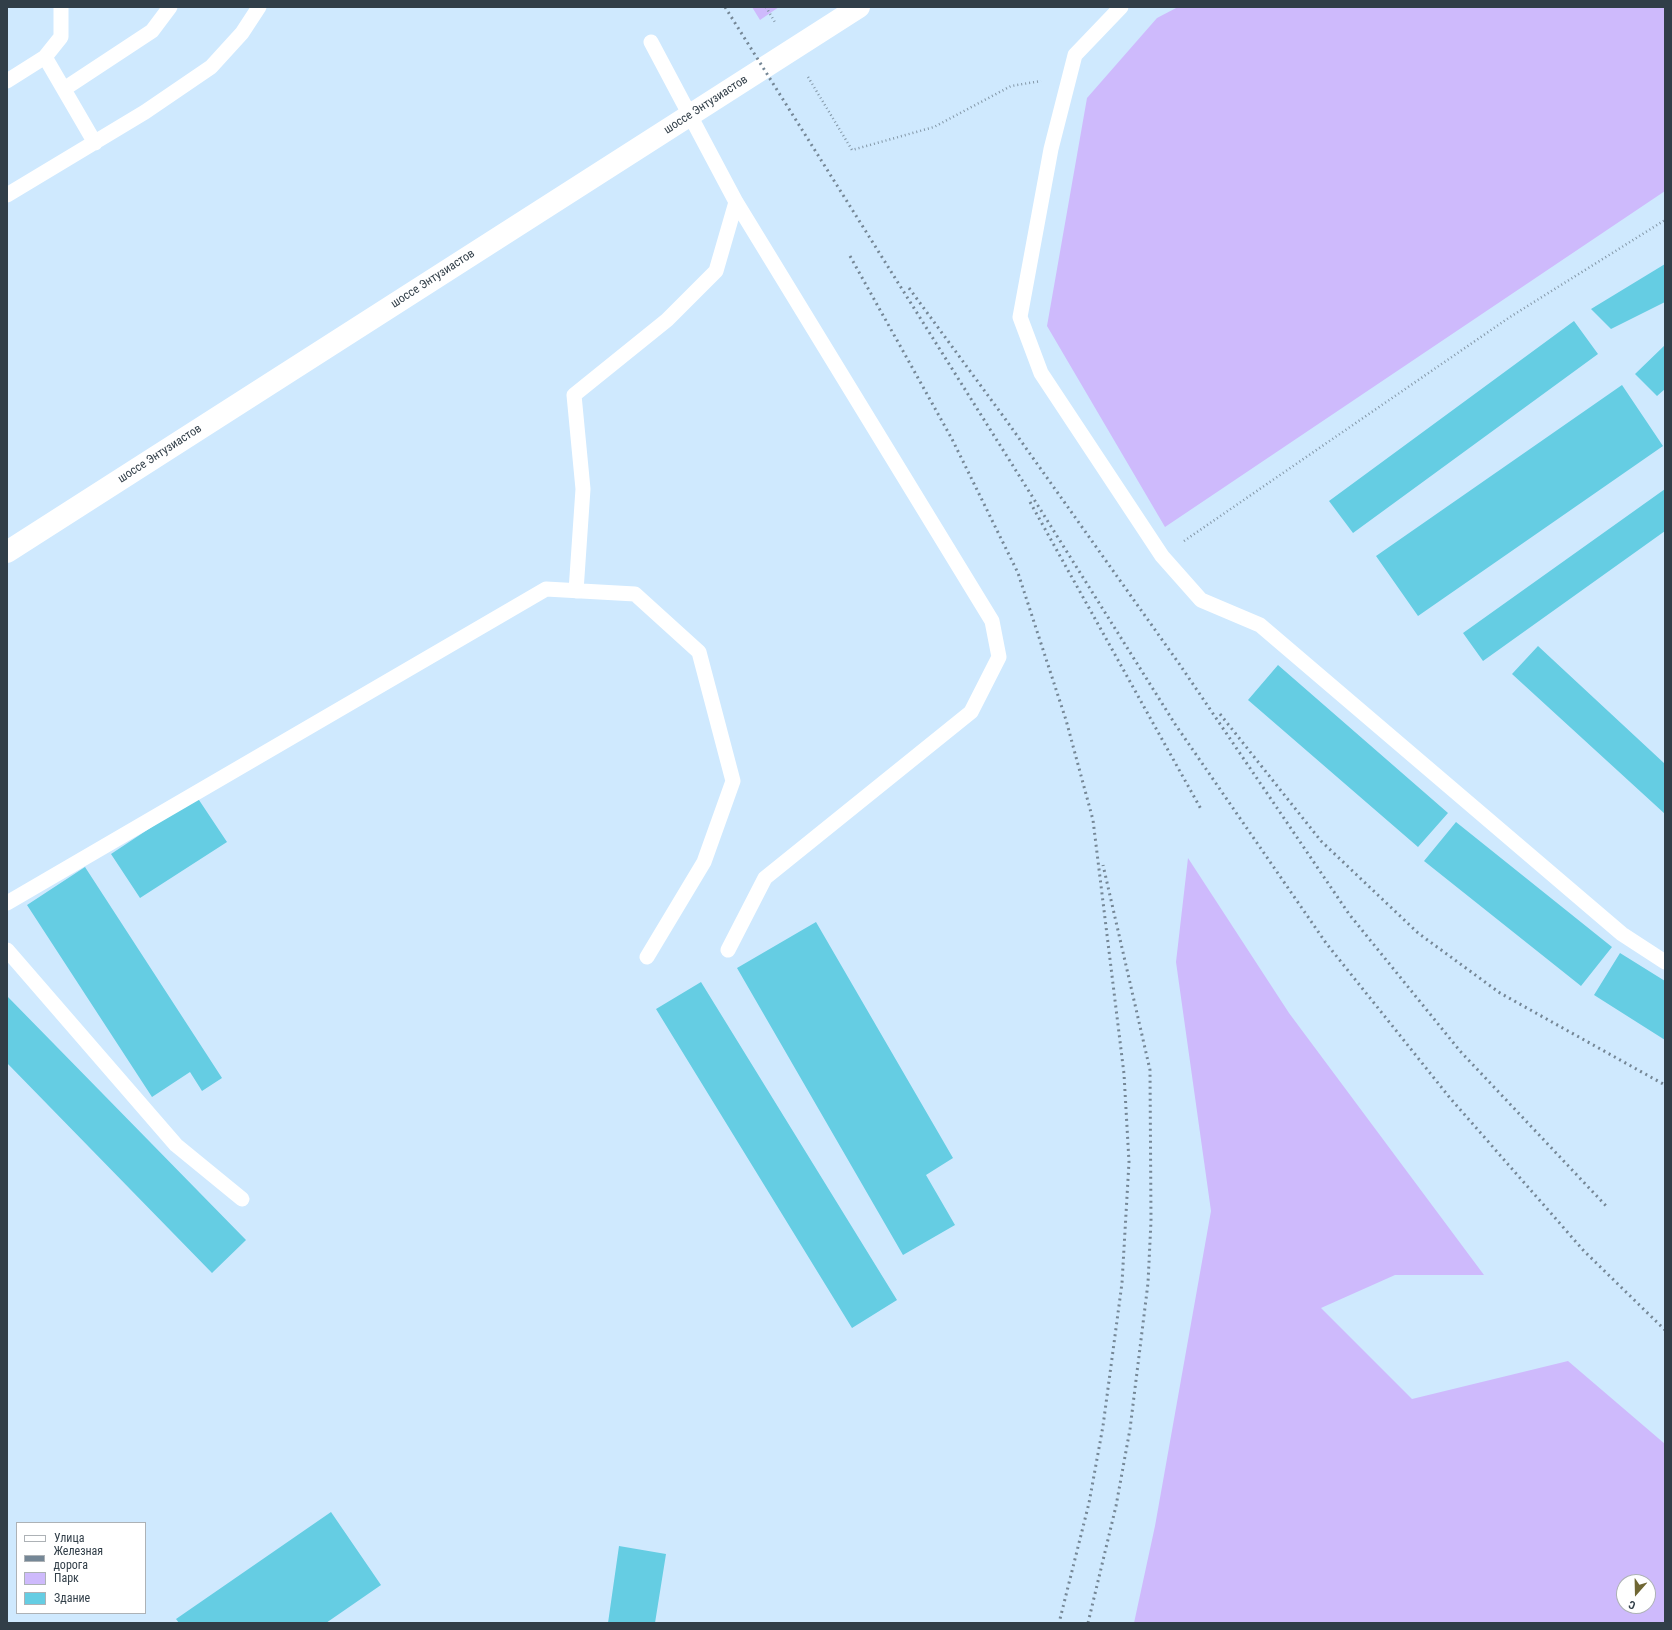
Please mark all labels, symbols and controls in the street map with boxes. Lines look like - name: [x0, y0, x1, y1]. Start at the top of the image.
- street label: шоссе Энтузиастов: [661, 73, 751, 137]
- street label: шоссе Энтузиастов: [388, 247, 478, 311]
- street label: шоссе Энтузиастов: [115, 422, 205, 486]
- legend: [16, 1522, 146, 1614]
- text: Улица: [54, 1531, 84, 1545]
- text: Железная дорога: [53, 1544, 103, 1572]
- text: Парк: [54, 1571, 79, 1585]
- north arrow: [1616, 1574, 1656, 1614]
- text: Здание: [54, 1591, 90, 1605]
- text: С: [1627, 1598, 1637, 1612]

